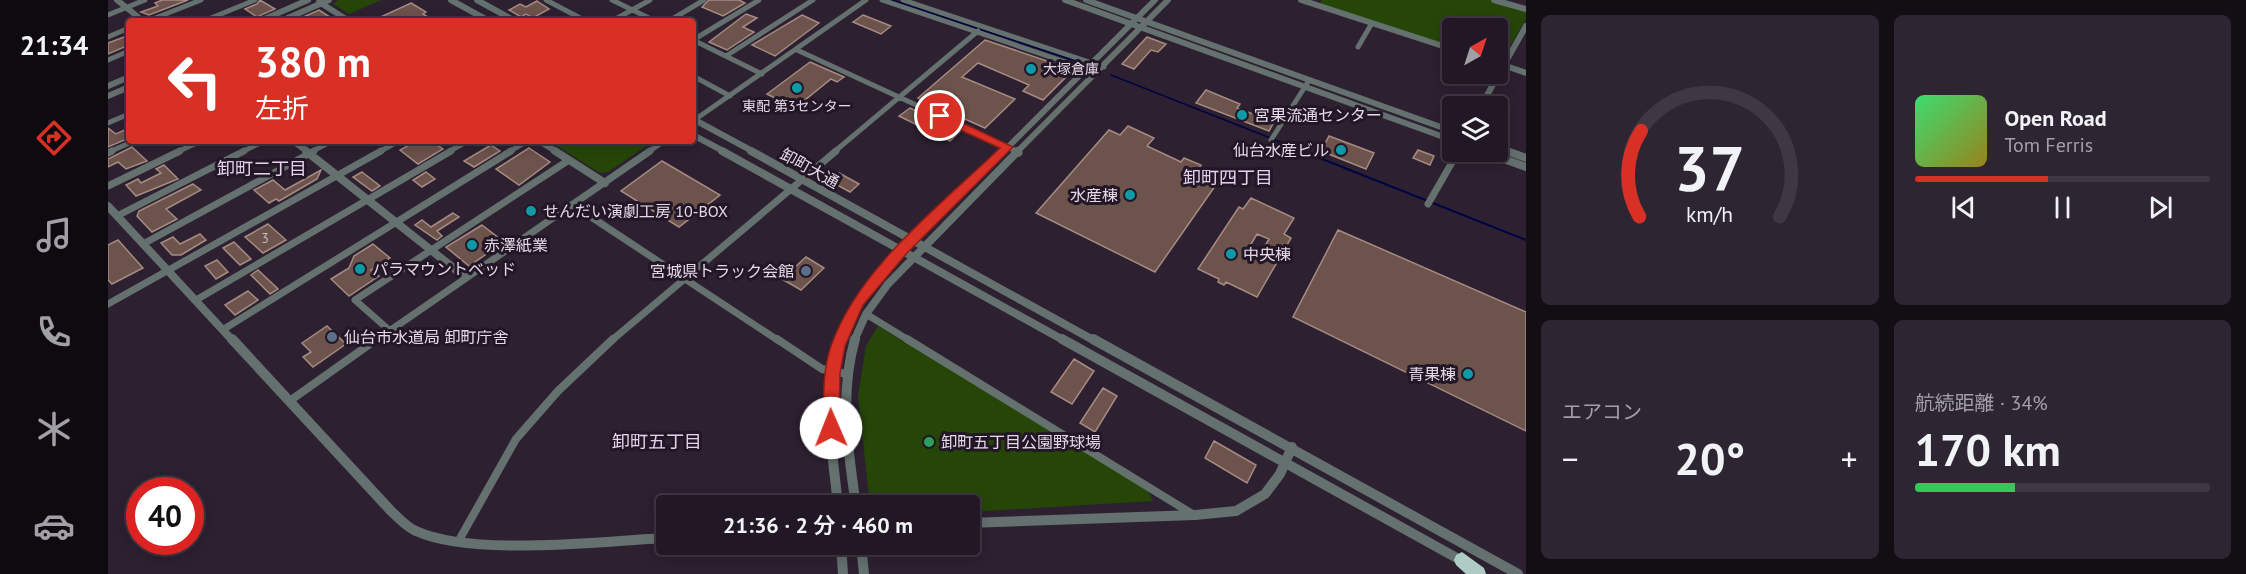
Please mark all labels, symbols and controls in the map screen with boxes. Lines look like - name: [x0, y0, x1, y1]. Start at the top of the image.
- north arrow: [1442, 18, 1508, 84]
- map controls: [1442, 18, 1508, 162]
- text: 21:34: [20, 28, 88, 62]
- text: 380 m: [255, 34, 371, 89]
- icon: left: [156, 42, 234, 120]
- place label: 大塚倉庫: [1043, 60, 1099, 78]
- marker: 大塚倉庫: [1024, 62, 1038, 76]
- marker: 東配 第3センター: [790, 81, 804, 95]
- pin: [914, 90, 965, 141]
- text: 左折: [255, 91, 309, 125]
- button: layers: [1442, 96, 1508, 162]
- place label: 東配 第3センター: [742, 97, 852, 115]
- icon: arrive: [923, 99, 956, 132]
- text: Open Road: [2005, 104, 2107, 132]
- place label: 宮果流通センター: [1254, 105, 1382, 125]
- marker: 宮果流通センター: [1235, 108, 1249, 122]
- icon: directions: [33, 117, 75, 159]
- text: 37: [1674, 127, 1745, 208]
- text: Tom Ferris: [2005, 132, 2093, 158]
- place label: 仙台水産ビル: [1233, 140, 1329, 160]
- marker: 仙台水産ビル: [1334, 143, 1348, 157]
- street label: 卸町大通: [777, 144, 843, 192]
- district label: 卸町二丁目: [217, 157, 307, 180]
- district label: 卸町四丁目: [1183, 166, 1273, 189]
- place label: 水産棟: [1070, 185, 1118, 205]
- marker: 水産棟: [1123, 188, 1137, 202]
- icon: previous: [1947, 191, 1980, 224]
- icon: pause: [2046, 191, 2079, 224]
- icon: next: [2144, 191, 2177, 224]
- text: km/h: [1686, 200, 1733, 228]
- place label: せんだい演劇工房 10-BOX: [543, 201, 728, 221]
- marker: せんだい演劇工房 10-BOX: [524, 204, 538, 218]
- icon: music: [33, 214, 75, 256]
- house number: 3: [261, 229, 269, 247]
- place label: 赤澤紙業: [484, 235, 548, 255]
- marker: 赤澤紙業: [465, 238, 479, 252]
- place label: 中央棟: [1243, 244, 1291, 264]
- marker: 中央棟: [1224, 247, 1238, 261]
- place label: パラマウントベッド: [372, 259, 516, 279]
- place label: 宮城県トラック会館: [650, 261, 794, 281]
- marker: パラマウントベッド: [353, 262, 367, 276]
- marker: 宮城県トラック会館: [799, 264, 813, 278]
- icon: phone: [33, 311, 75, 353]
- place label: 仙台市水道局 卸町庁舎: [344, 327, 508, 347]
- marker: 仙台市水道局 卸町庁舎: [325, 330, 339, 344]
- place label: 青果棟: [1408, 364, 1456, 384]
- marker: 青果棟: [1461, 367, 1475, 381]
- text: 航続距離 · 34%: [1915, 390, 2048, 416]
- position arrow: [799, 396, 863, 460]
- text: エアコン: [1562, 399, 1642, 425]
- icon: climate: [33, 408, 75, 450]
- text: 170 km: [1915, 420, 2061, 478]
- text: 20°: [1674, 429, 1745, 487]
- district label: 卸町五丁目: [612, 430, 702, 453]
- place label: 卸町五丁目公園野球場: [941, 432, 1101, 452]
- marker: 卸町五丁目公園野球場: [922, 435, 936, 449]
- text: −: [1562, 437, 1579, 480]
- text: +: [1841, 437, 1857, 480]
- speed limit sign: 40: [126, 477, 204, 555]
- icon: car: [33, 505, 75, 547]
- text: 21:36 · 2 分 · 460 m: [723, 511, 913, 539]

